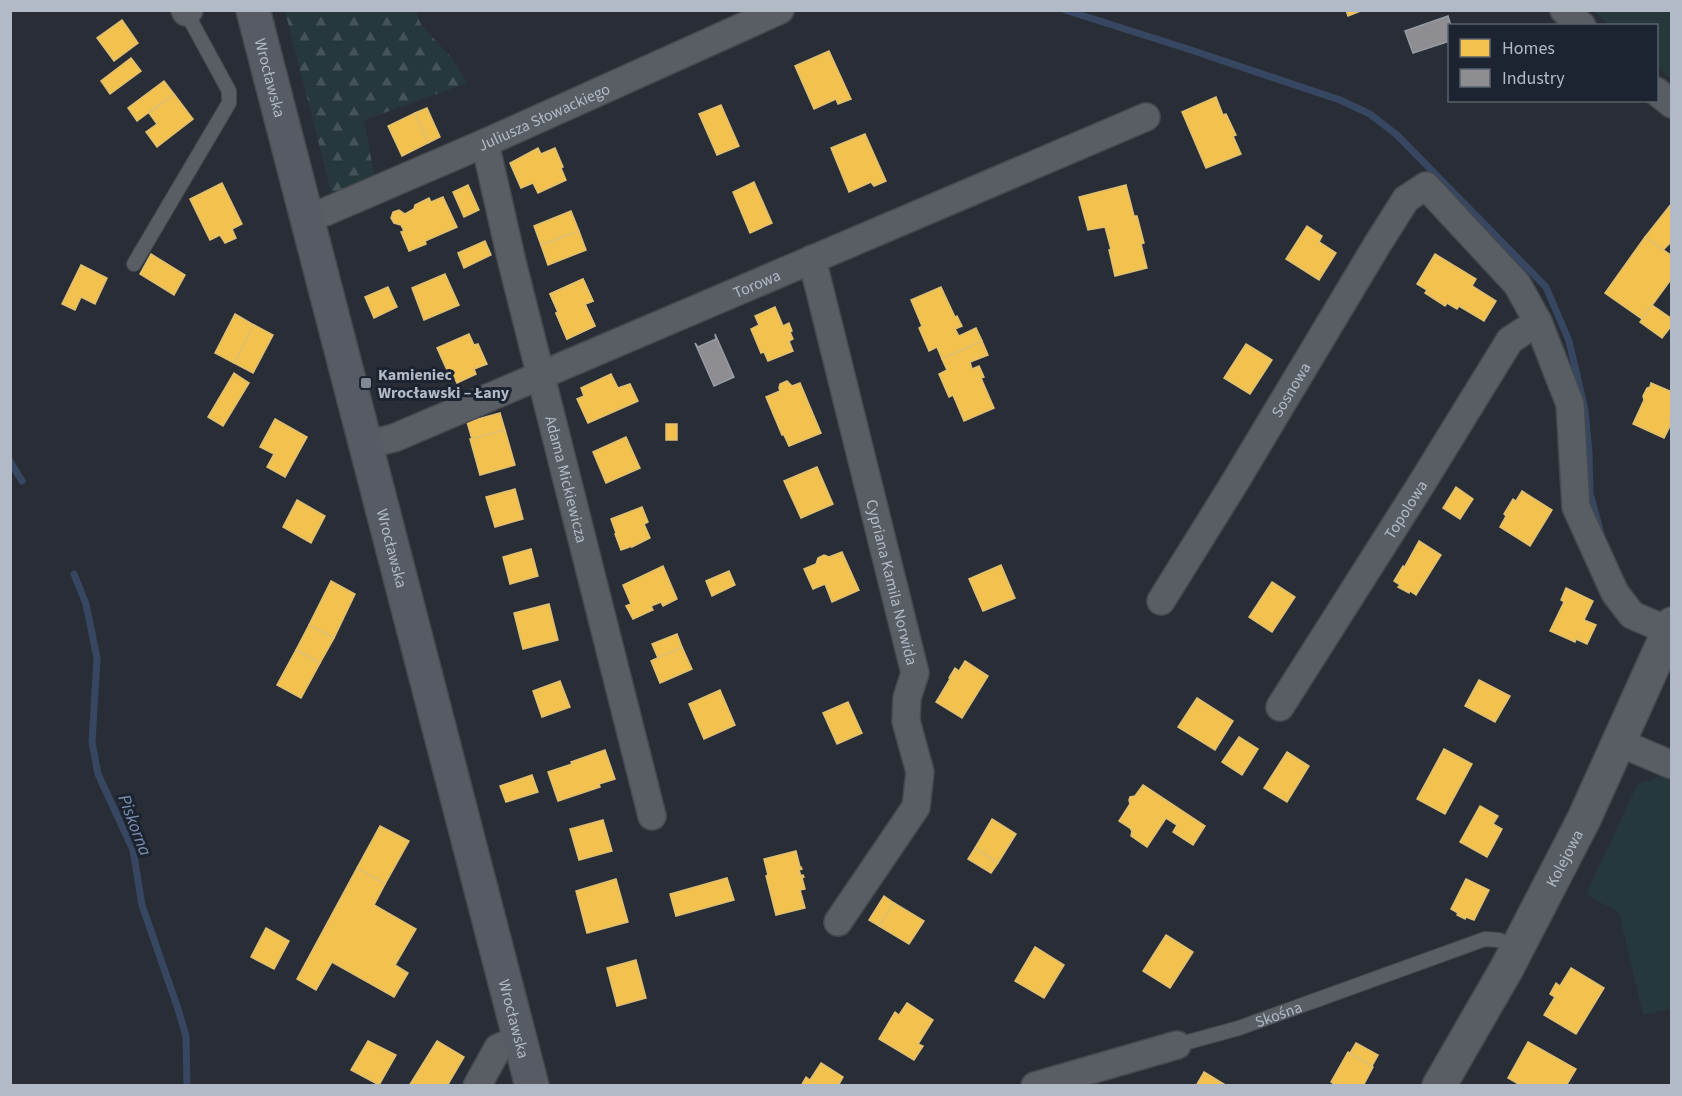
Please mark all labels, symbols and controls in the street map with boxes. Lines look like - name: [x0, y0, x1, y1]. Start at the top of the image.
- legend: [1448, 24, 1658, 102]
- street label: Wrocławska: [249, 36, 290, 120]
- text: Homes: [1502, 36, 1555, 61]
- text: Industry: [1502, 66, 1565, 91]
- street label: Juliusza Słowackiego: [475, 78, 614, 157]
- street label: Torowa: [730, 264, 784, 304]
- street label: Sosnowa: [1266, 358, 1316, 422]
- place label: Kamieniec Wrocławski – Łany: [378, 364, 510, 404]
- marker: Kamieniec Wrocławski – Łany: [359, 376, 373, 390]
- street label: Adama Mickiewicza: [539, 414, 593, 545]
- street label: Topolowa: [1379, 476, 1433, 544]
- street label: Cypriana Kamila Norwida: [860, 497, 923, 668]
- street label: Wrocławska: [371, 507, 412, 590]
- water label: Piskorna: [111, 791, 158, 860]
- street label: Kolejowa: [1541, 826, 1589, 891]
- street label: Wrocławska: [493, 977, 534, 1061]
- street label: Skośna: [1252, 996, 1305, 1033]

